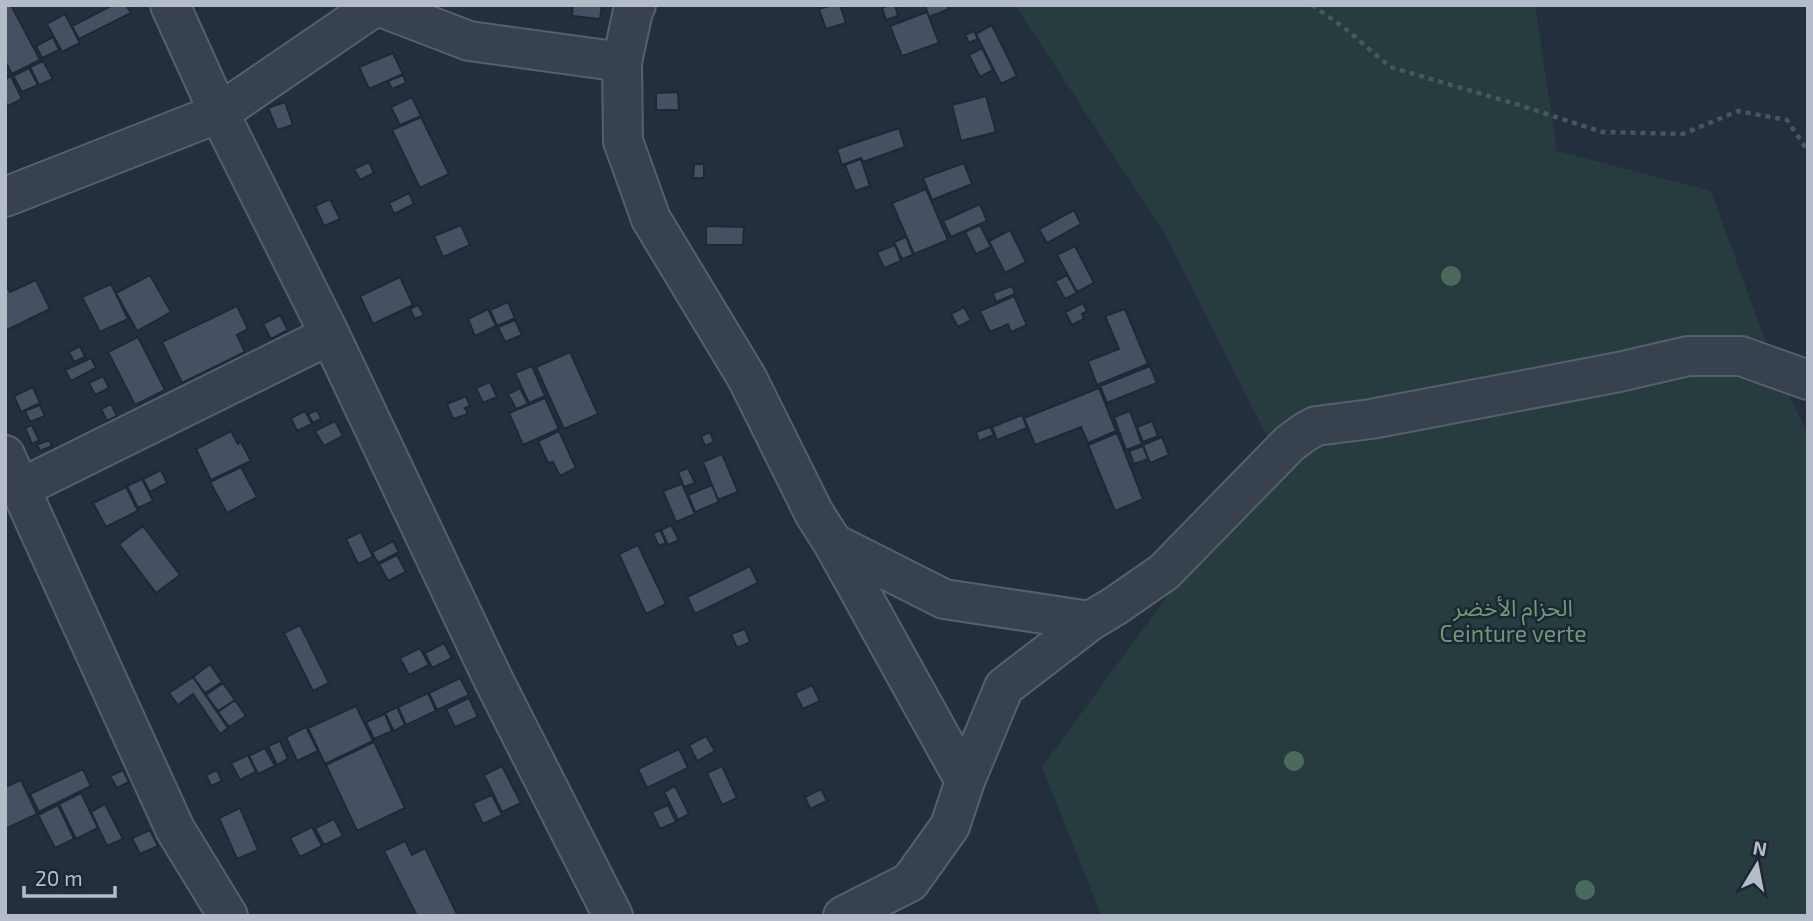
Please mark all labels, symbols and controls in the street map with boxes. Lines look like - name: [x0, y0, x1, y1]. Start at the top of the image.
- park label: الحزام الأخضر Ceinture verte: [1439, 593, 1587, 647]
- north arrow: [1722, 830, 1792, 900]
- text: N: [1751, 835, 1769, 860]
- scale bar: [24, 855, 116, 899]
- text: 20 m: [35, 865, 83, 890]

